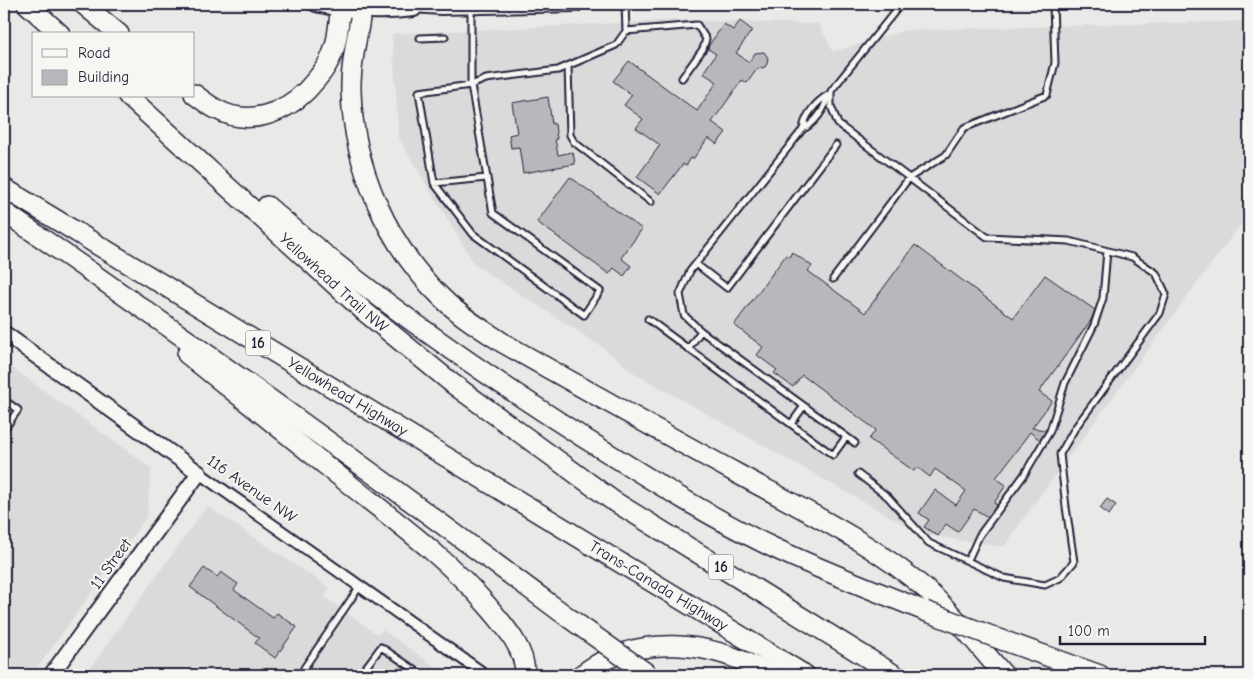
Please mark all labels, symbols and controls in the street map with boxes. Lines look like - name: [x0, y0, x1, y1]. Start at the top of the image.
- legend: [32, 32, 195, 98]
- text: Road: [78, 44, 110, 62]
- text: Building: [78, 68, 129, 86]
- street label: Yellowhead Trail NW: [276, 230, 392, 336]
- road number: 16: [246, 330, 270, 356]
- street label: Yellowhead Highway: [284, 354, 412, 441]
- street label: 116 Avenue NW: [204, 451, 300, 527]
- street label: 11 Street: [87, 535, 136, 593]
- street label: Trans-Canada Highway: [586, 537, 732, 635]
- road number: 16: [708, 554, 734, 580]
- scale bar: [1060, 614, 1206, 646]
- text: 100 m: [1068, 622, 1110, 640]

